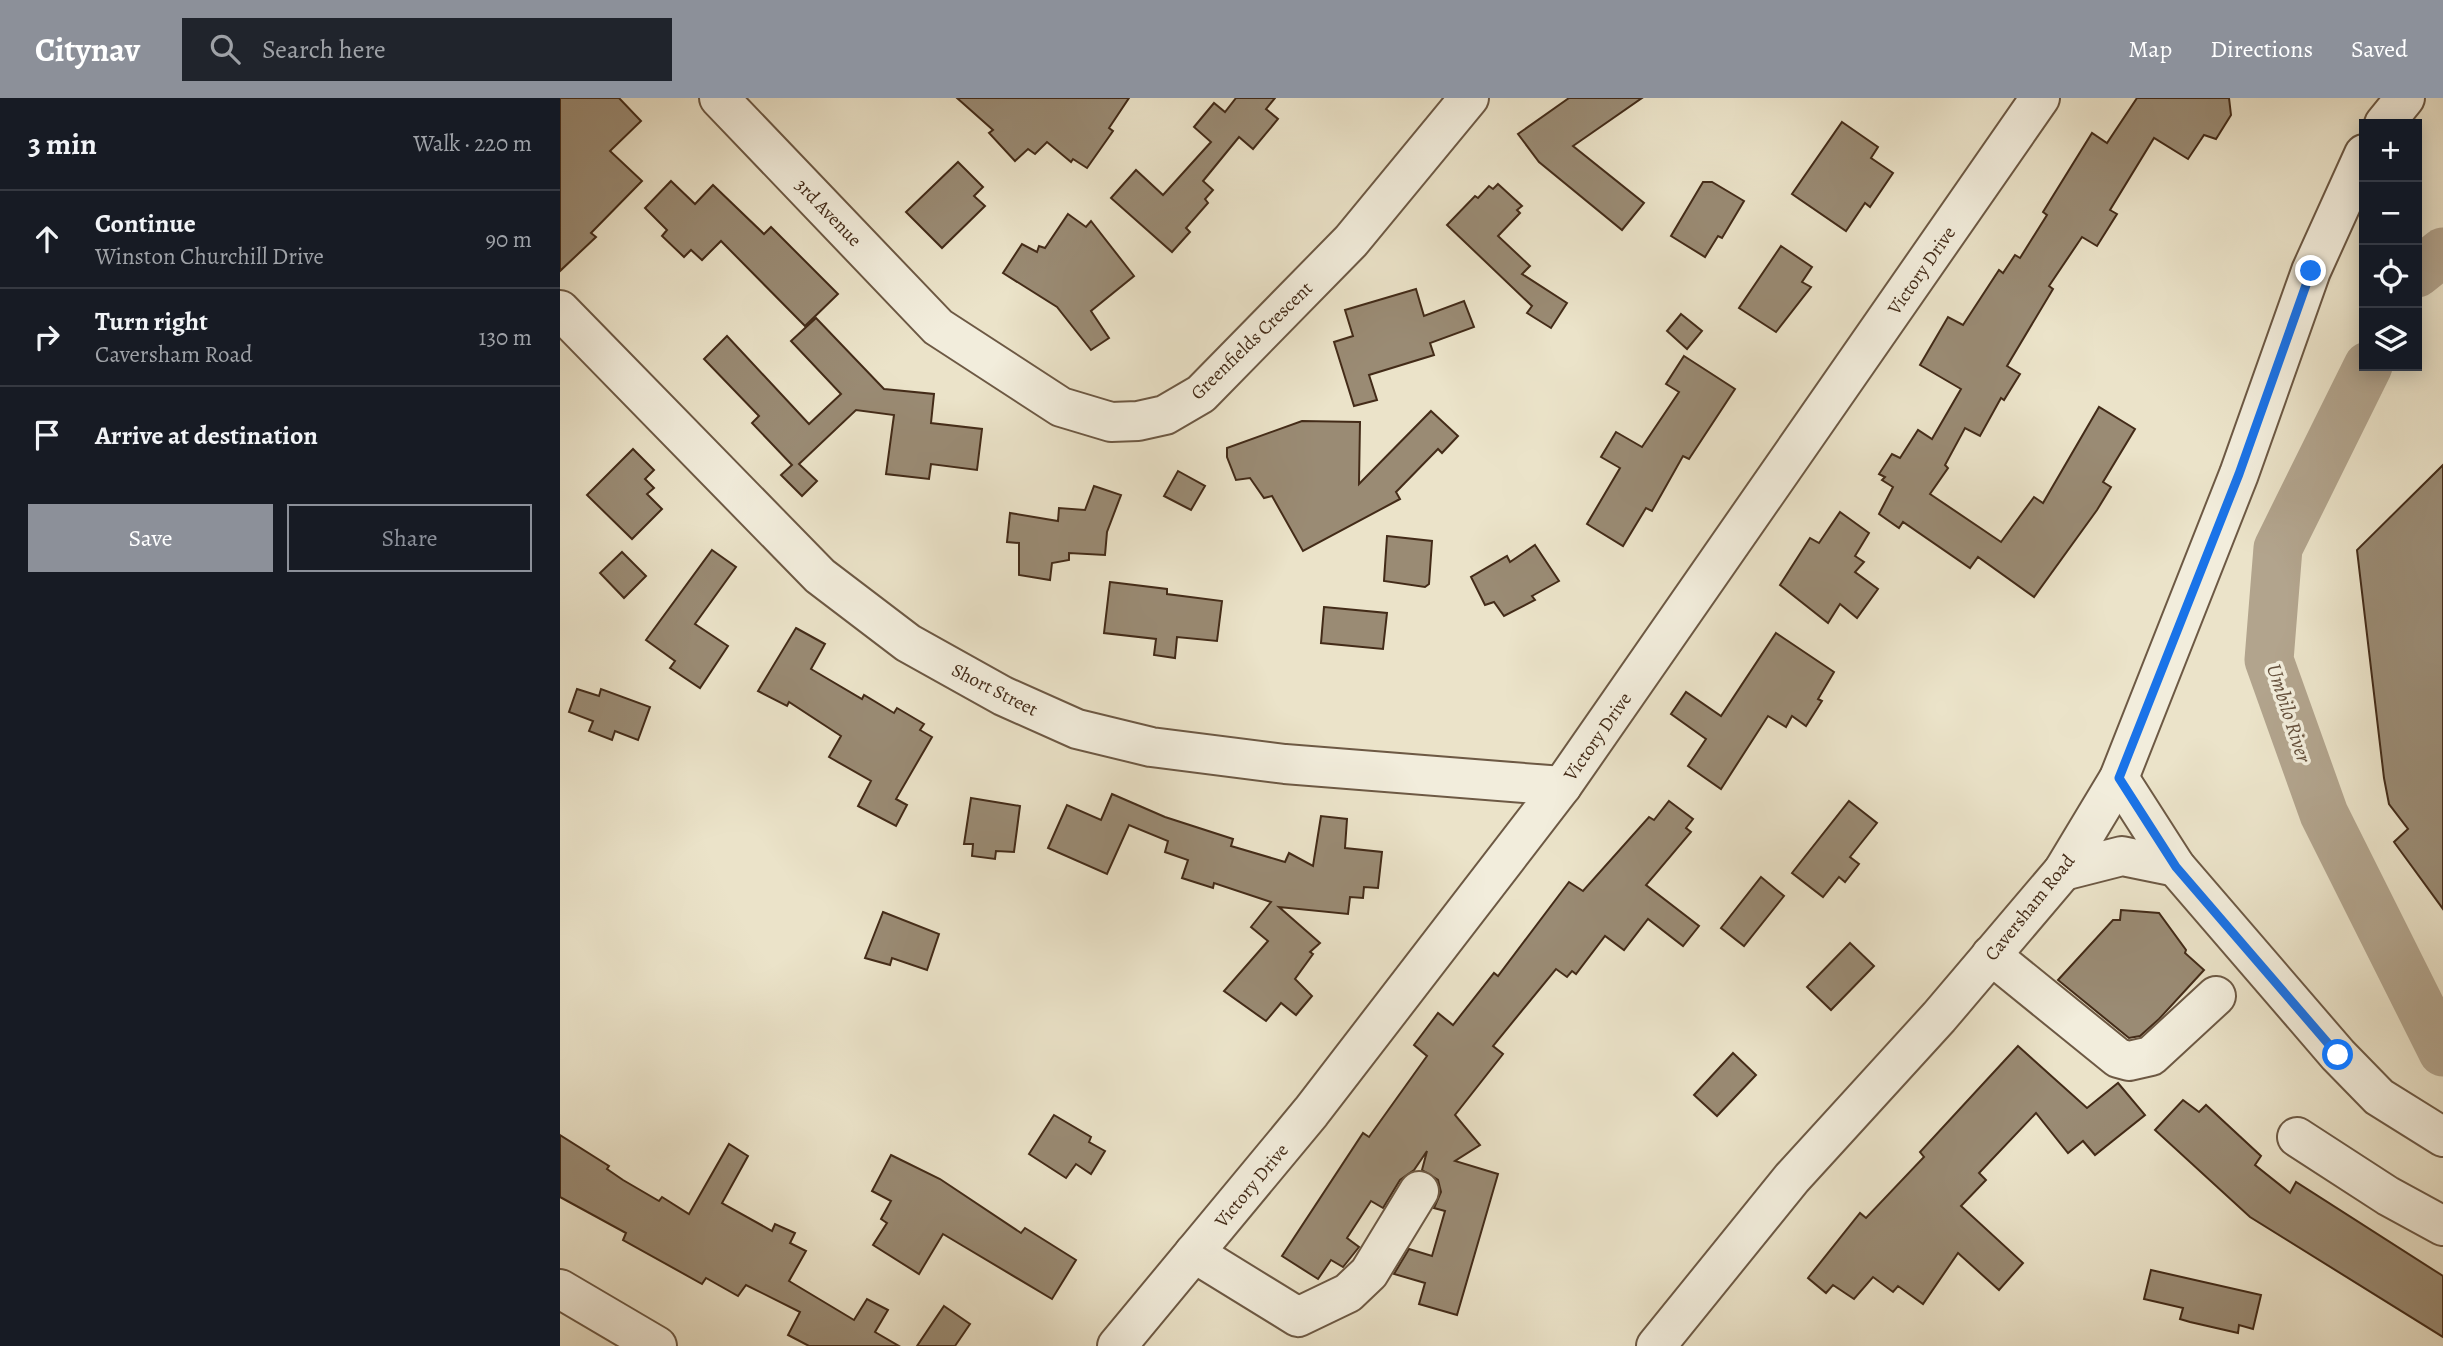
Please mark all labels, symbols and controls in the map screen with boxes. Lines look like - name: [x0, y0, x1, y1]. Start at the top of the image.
- search box: [182, 18, 672, 81]
- text: Citynav: [35, 27, 140, 72]
- icon: search: [206, 30, 244, 68]
- text: Search here: [262, 32, 386, 67]
- text: Map: [2128, 33, 2172, 65]
- text: Directions: [2210, 33, 2313, 65]
- text: Saved: [2351, 33, 2408, 65]
- map controls: [2359, 119, 2422, 371]
- button: +: [2359, 119, 2422, 182]
- text: 3 min: [28, 124, 97, 164]
- text: Walk · 220 m: [413, 128, 532, 159]
- street label: 3rd Avenue: [789, 173, 867, 252]
- button: −: [2359, 182, 2422, 245]
- text: Continue: [95, 206, 196, 241]
- icon: ahead: [28, 220, 66, 258]
- street label: Victory Drive: [1881, 221, 1962, 321]
- text: 90 m: [486, 224, 532, 255]
- text: Winston Churchill Drive: [95, 241, 324, 272]
- button: locate: [2359, 245, 2422, 308]
- route end: [2295, 255, 2326, 286]
- street label: Greenfields Crescent: [1185, 276, 1318, 406]
- text: Turn right: [95, 304, 208, 339]
- button: layers: [2359, 308, 2422, 371]
- icon: right: [28, 318, 66, 356]
- text: 130 m: [479, 322, 532, 353]
- text: Caversham Road: [95, 339, 252, 370]
- icon: arrive: [28, 416, 66, 454]
- text: Arrive at destination: [95, 418, 318, 453]
- button: Save: [28, 504, 273, 572]
- button: Share: [287, 504, 532, 572]
- street label: Short Street: [947, 657, 1042, 723]
- water label: Umbilo River: [2260, 660, 2318, 767]
- street label: Victory Drive: [1557, 687, 1638, 787]
- street label: Caversham Road: [1979, 848, 2081, 966]
- route start: [2322, 1039, 2353, 1070]
- street label: Victory Drive: [1208, 1138, 1295, 1234]

